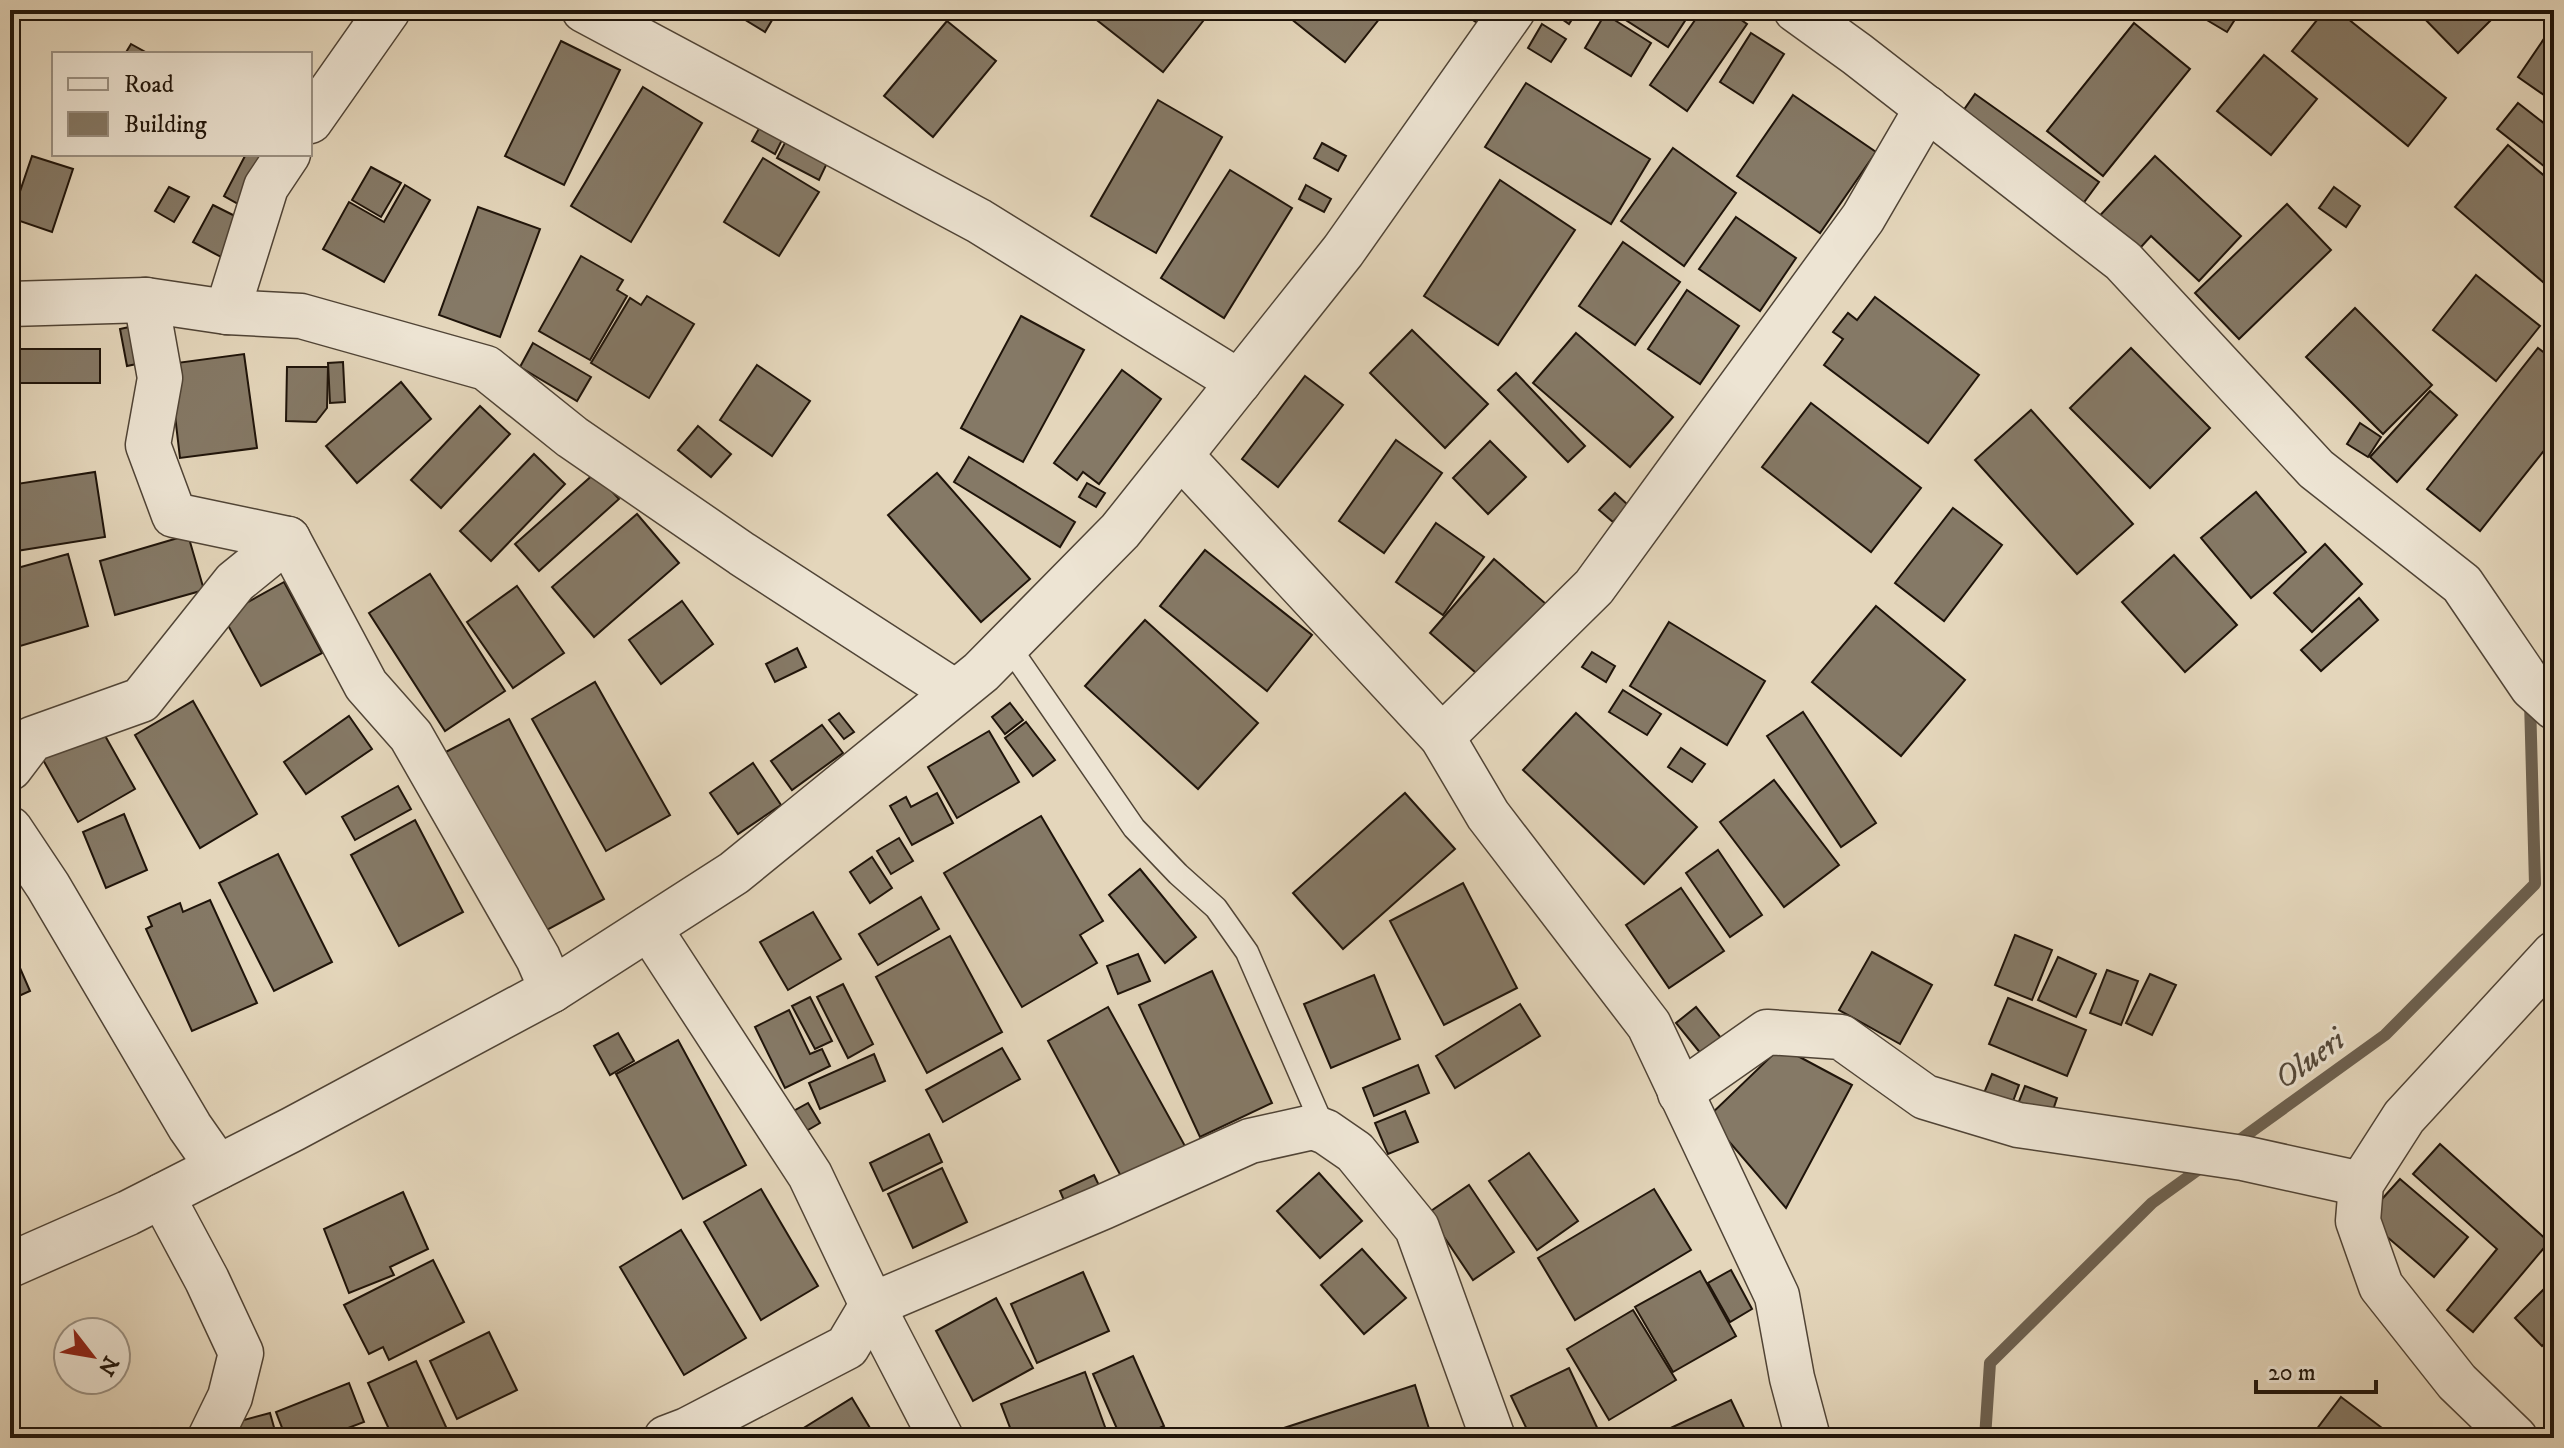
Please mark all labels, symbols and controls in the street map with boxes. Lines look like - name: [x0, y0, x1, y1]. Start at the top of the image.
- legend: [52, 52, 312, 156]
- text: Road: [124, 70, 174, 100]
- text: Building: [124, 110, 207, 140]
- water label: Olueri: [2267, 1020, 2355, 1099]
- north arrow: [52, 1316, 132, 1396]
- scale bar: [2256, 1344, 2376, 1394]
- text: N: [92, 1351, 124, 1380]
- text: 20 m: [2268, 1358, 2316, 1388]

